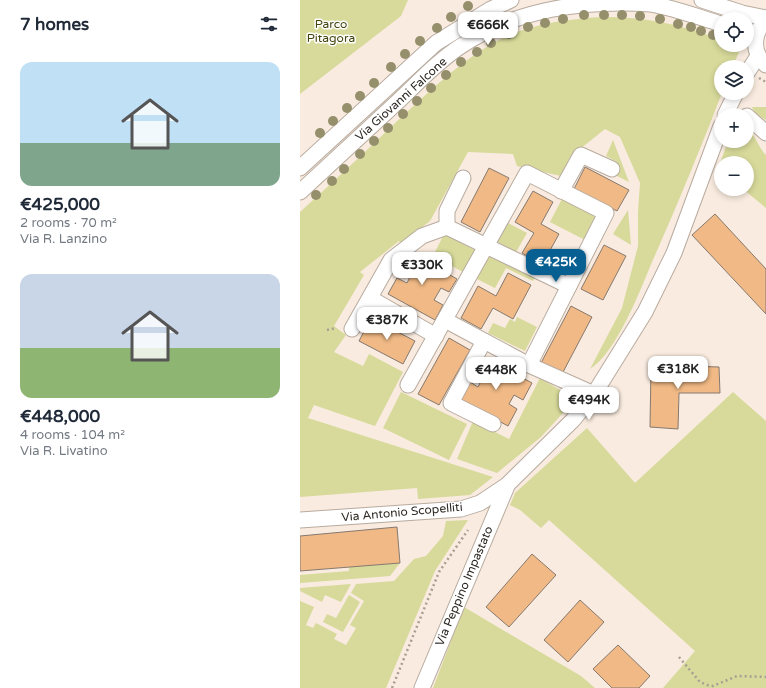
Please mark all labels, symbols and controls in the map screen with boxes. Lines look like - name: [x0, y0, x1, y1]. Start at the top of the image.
- pin: €666K: [460, 12, 516, 46]
- map controls: [714, 12, 754, 196]
- button: locate: [714, 12, 754, 52]
- icon: filters: [258, 13, 280, 35]
- text: 7 homes: [20, 14, 89, 35]
- park label: Parco Pitagora: [307, 17, 355, 45]
- text: €666K: [467, 17, 509, 33]
- street label: Via Giovanni Falcone: [352, 54, 450, 144]
- button: layers: [714, 60, 754, 100]
- icon: home: [114, 88, 186, 160]
- button: +: [714, 108, 754, 148]
- button: −: [714, 156, 754, 196]
- text: €425,000: [20, 194, 100, 215]
- text: 2 rooms · 70 m²: [20, 215, 117, 231]
- text: Via R. Lanzino: [20, 231, 107, 247]
- pin: €425K: [528, 249, 584, 283]
- pin: €330K: [394, 252, 450, 286]
- text: €425K: [535, 254, 577, 270]
- text: €330K: [401, 257, 443, 273]
- icon: home: [114, 300, 186, 372]
- pin: €387K: [359, 307, 415, 341]
- text: €387K: [366, 312, 408, 328]
- pin: €318K: [650, 356, 706, 390]
- pin: €448K: [468, 357, 524, 391]
- text: €318K: [657, 361, 699, 377]
- text: €448K: [475, 362, 517, 378]
- pin: €494K: [561, 387, 617, 421]
- text: €494K: [568, 392, 610, 408]
- text: €448,000: [20, 406, 100, 427]
- text: 4 rooms · 104 m²: [20, 427, 125, 443]
- text: Via R. Livatino: [20, 443, 108, 459]
- street label: Via Antonio Scopelliti: [341, 500, 463, 524]
- street label: Via Peppino Impastato: [432, 524, 496, 648]

